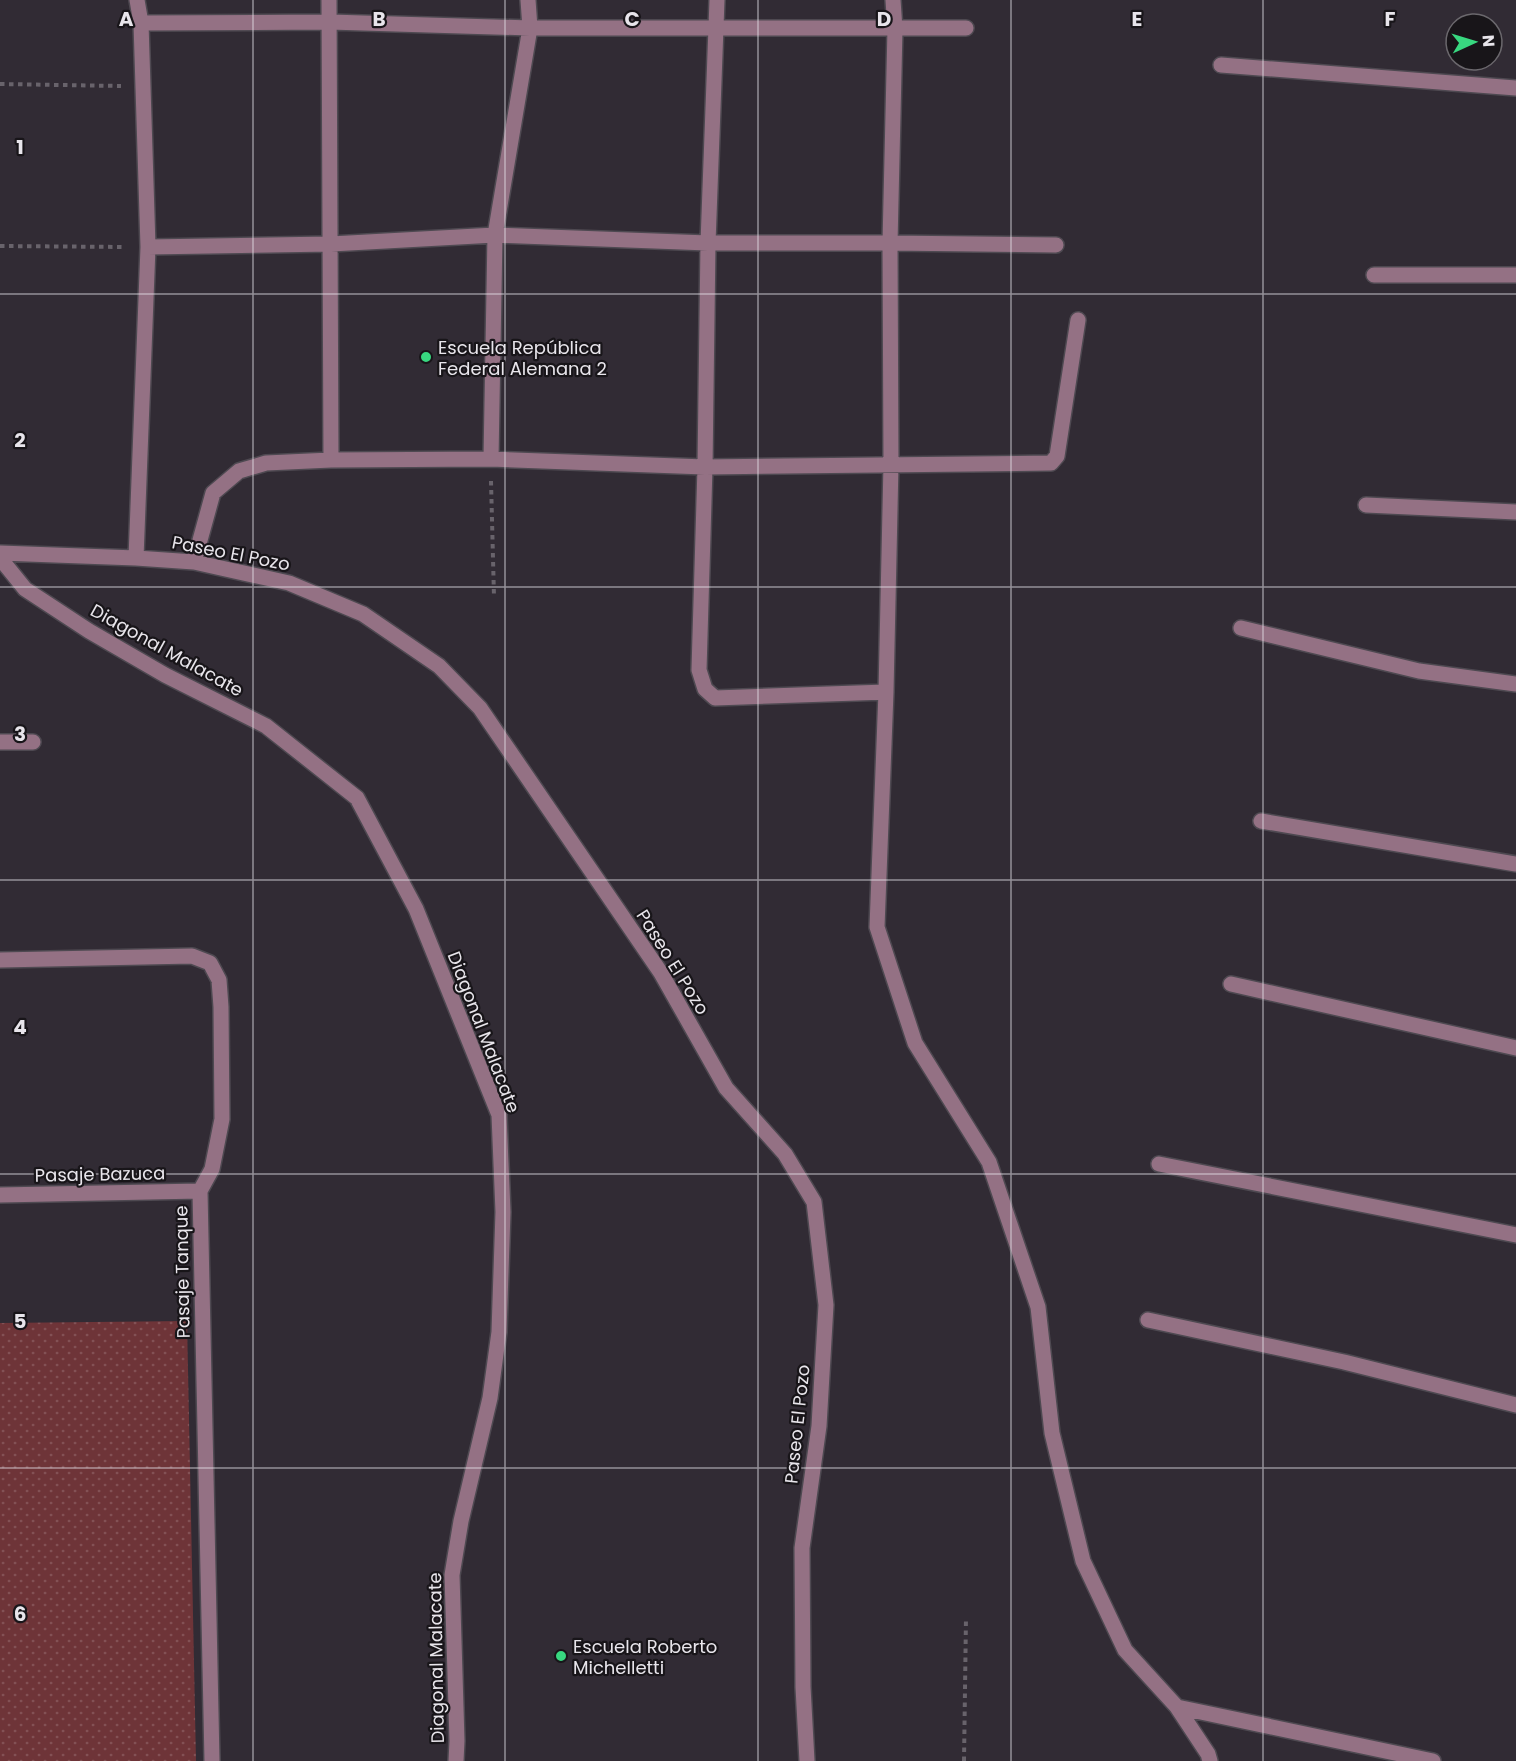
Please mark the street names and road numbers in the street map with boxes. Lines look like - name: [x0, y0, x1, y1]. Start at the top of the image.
- street label: Paseo El Pozo: [170, 529, 292, 577]
- street label: Diagonal Malacate: [86, 598, 248, 702]
- street label: Paseo El Pozo: [631, 905, 715, 1019]
- street label: Diagonal Malacate: [442, 948, 526, 1116]
- street label: Pasaje Bazuca: [34, 1160, 166, 1188]
- street label: Pasaje Tanque: [168, 1205, 196, 1339]
- street label: Paseo El Pozo: [778, 1363, 816, 1485]
- street label: Diagonal Malacate: [422, 1572, 450, 1744]

